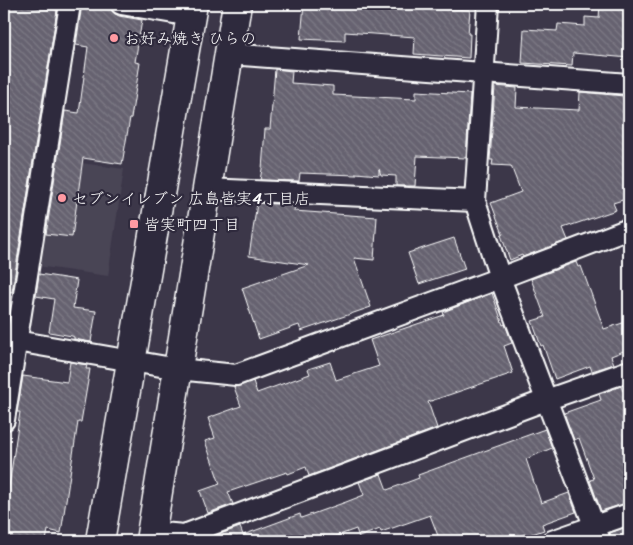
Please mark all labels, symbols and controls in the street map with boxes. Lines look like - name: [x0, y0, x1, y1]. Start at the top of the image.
- place label: お好み焼き ひらの: [124, 24, 256, 53]
- marker: お好み焼き ひらの: [108, 32, 120, 44]
- place label: セブンイレブン 広島皆実4丁目店: [72, 184, 310, 213]
- marker: セブンイレブン 広島皆実4丁目店: [56, 192, 68, 204]
- place label: 皆実町四丁目: [144, 210, 240, 239]
- marker: 皆実町四丁目: [128, 218, 140, 230]

